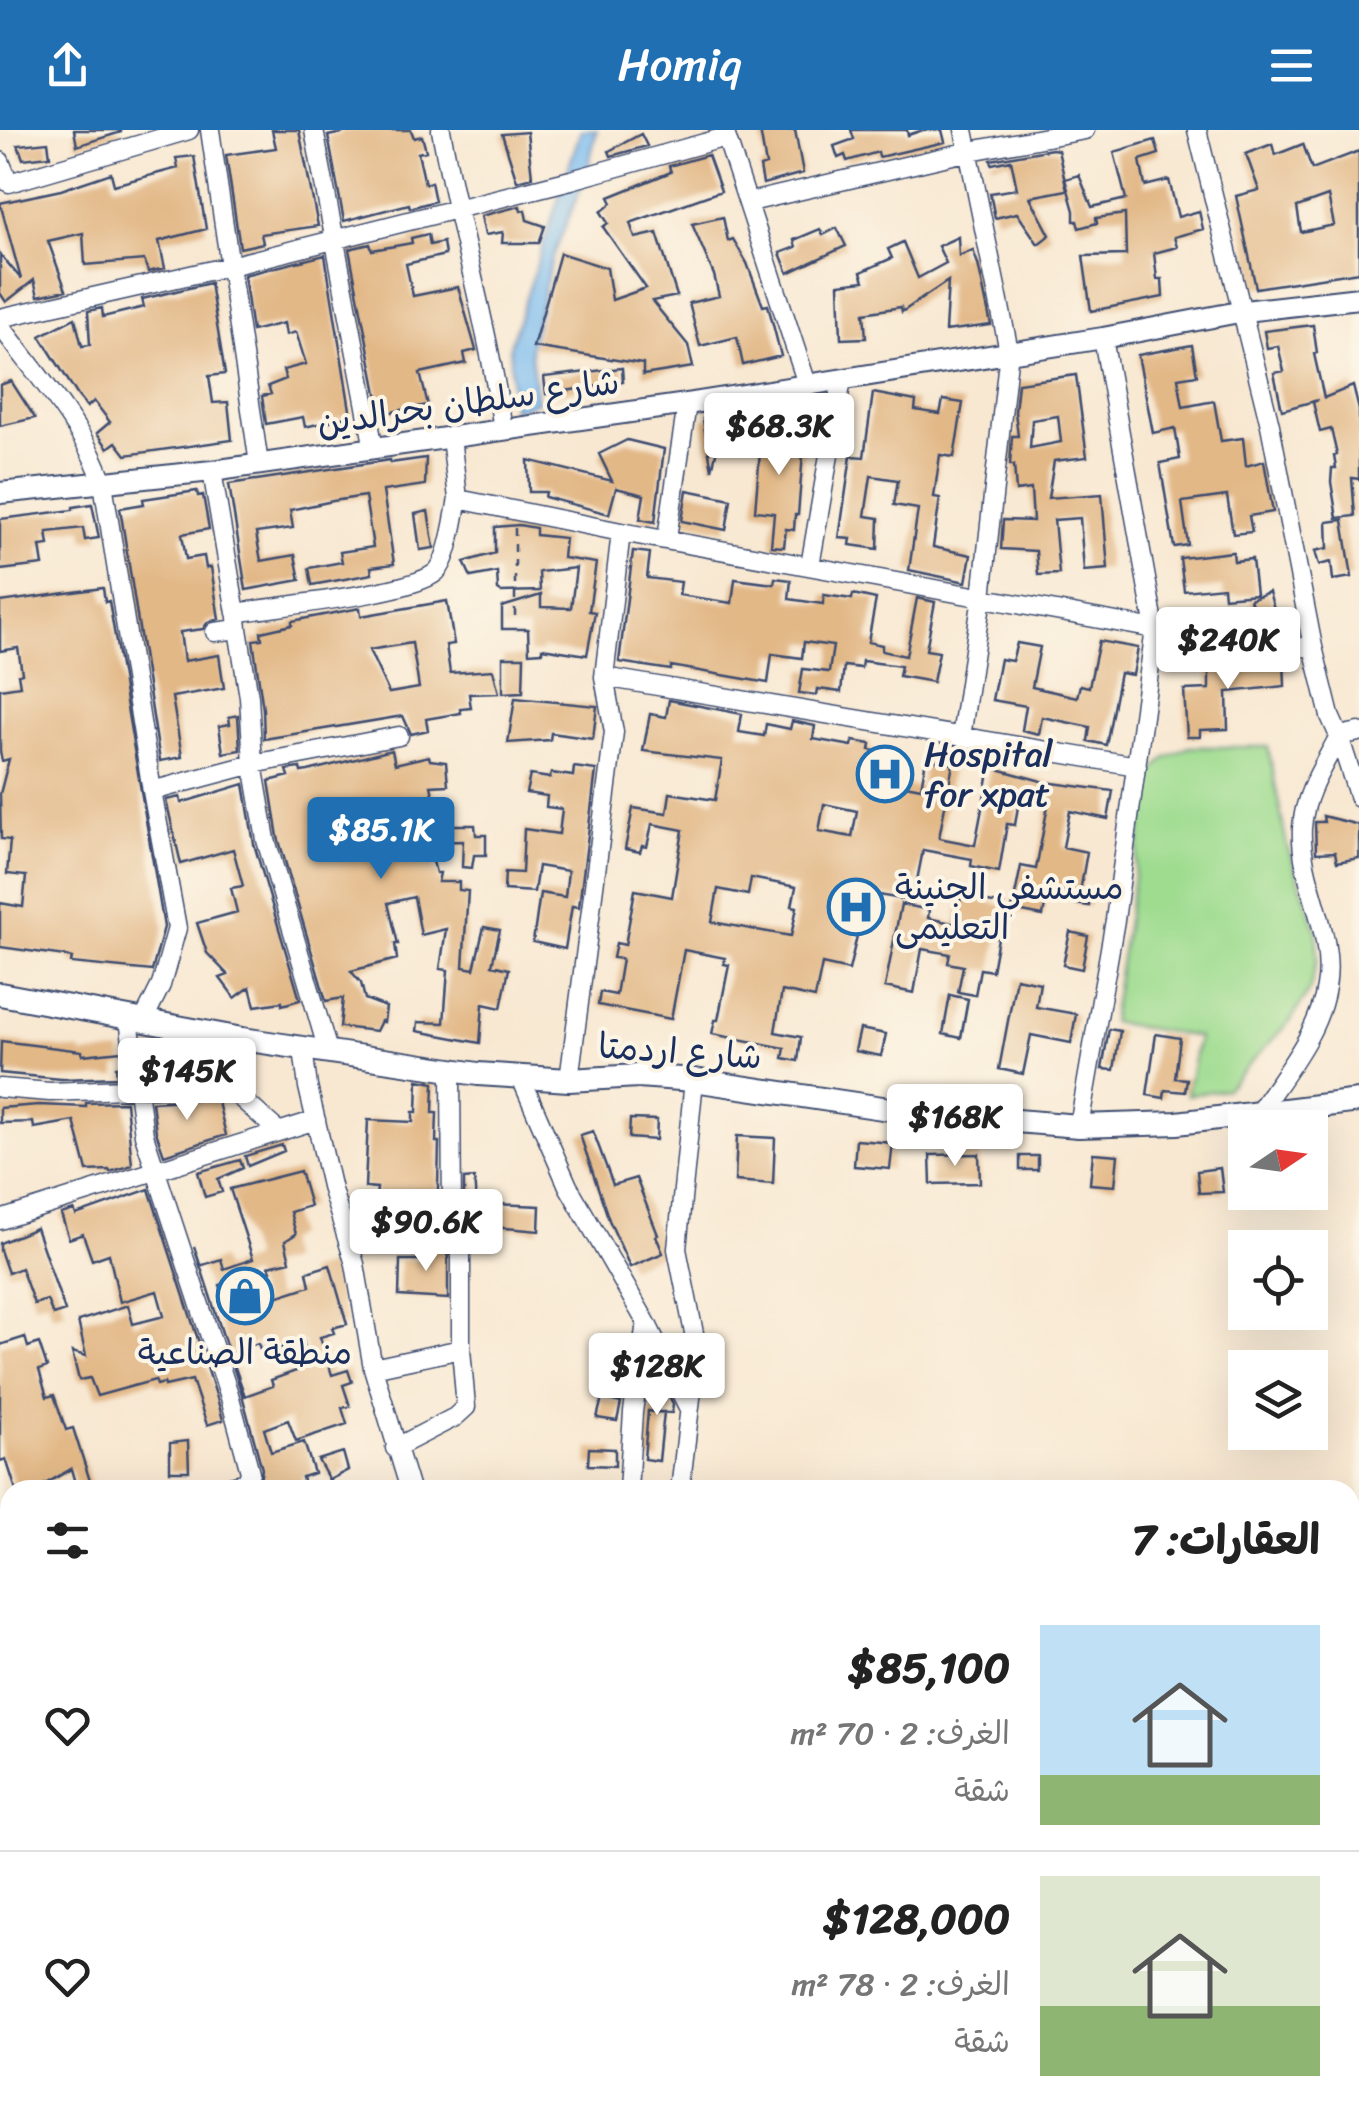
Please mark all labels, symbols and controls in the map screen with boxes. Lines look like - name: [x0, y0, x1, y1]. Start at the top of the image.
- text: Homiq: [618, 25, 741, 105]
- icon: share: [40, 38, 95, 93]
- icon: menu: [1264, 38, 1319, 93]
- street label: شارع سلطان بحرالدين: [313, 350, 623, 454]
- pin: $68.3K: [698, 393, 860, 478]
- text: $68.3K: [726, 397, 832, 454]
- pin: $240K: [1158, 607, 1298, 692]
- text: $240K: [1178, 611, 1278, 668]
- place label: Hospital for xpat: [924, 723, 1053, 825]
- hospital icon: Hospital for xpat: [855, 744, 915, 804]
- pin: $85.1K: [300, 797, 462, 882]
- text: $85.1K: [329, 801, 433, 858]
- place label: مستشفي الجنينة التعليمى: [895, 856, 1124, 958]
- hospital icon: مستشفي الجنينة التعليمى: [826, 877, 886, 937]
- street label: شارع اردمتا: [596, 1014, 764, 1088]
- pin: $145K: [117, 1038, 257, 1123]
- text: $145K: [140, 1042, 234, 1099]
- pin: $168K: [885, 1084, 1025, 1169]
- text: $168K: [909, 1088, 1001, 1145]
- north arrow: [1228, 1110, 1328, 1210]
- map controls: [1228, 1110, 1328, 1450]
- pin: $90.6K: [345, 1189, 507, 1274]
- text: $90.6K: [372, 1193, 480, 1250]
- button: locate: [1228, 1230, 1328, 1330]
- shop icon: منطقة الصناعية: [215, 1266, 275, 1326]
- place label: منطقة الصناعية: [138, 1321, 352, 1383]
- pin: $128K: [587, 1333, 727, 1418]
- text: $128K: [611, 1337, 703, 1394]
- button: layers: [1228, 1350, 1328, 1450]
- text: العقارات: 7: [1132, 1503, 1320, 1577]
- icon: filters: [40, 1513, 95, 1568]
- text: $85,100: [848, 1631, 1010, 1705]
- icon: home: [1120, 1665, 1240, 1785]
- icon: heart: [40, 1698, 95, 1753]
- text: الغرف: 2 · 70 m²: [791, 1705, 1010, 1762]
- text: شقة: [954, 1762, 1010, 1819]
- text: $128,000: [823, 1882, 1010, 1956]
- icon: home: [1120, 1916, 1240, 2036]
- icon: heart: [40, 1949, 95, 2004]
- text: الغرف: 2 · 78 m²: [791, 1956, 1010, 2013]
- text: شقة: [954, 2013, 1010, 2070]

